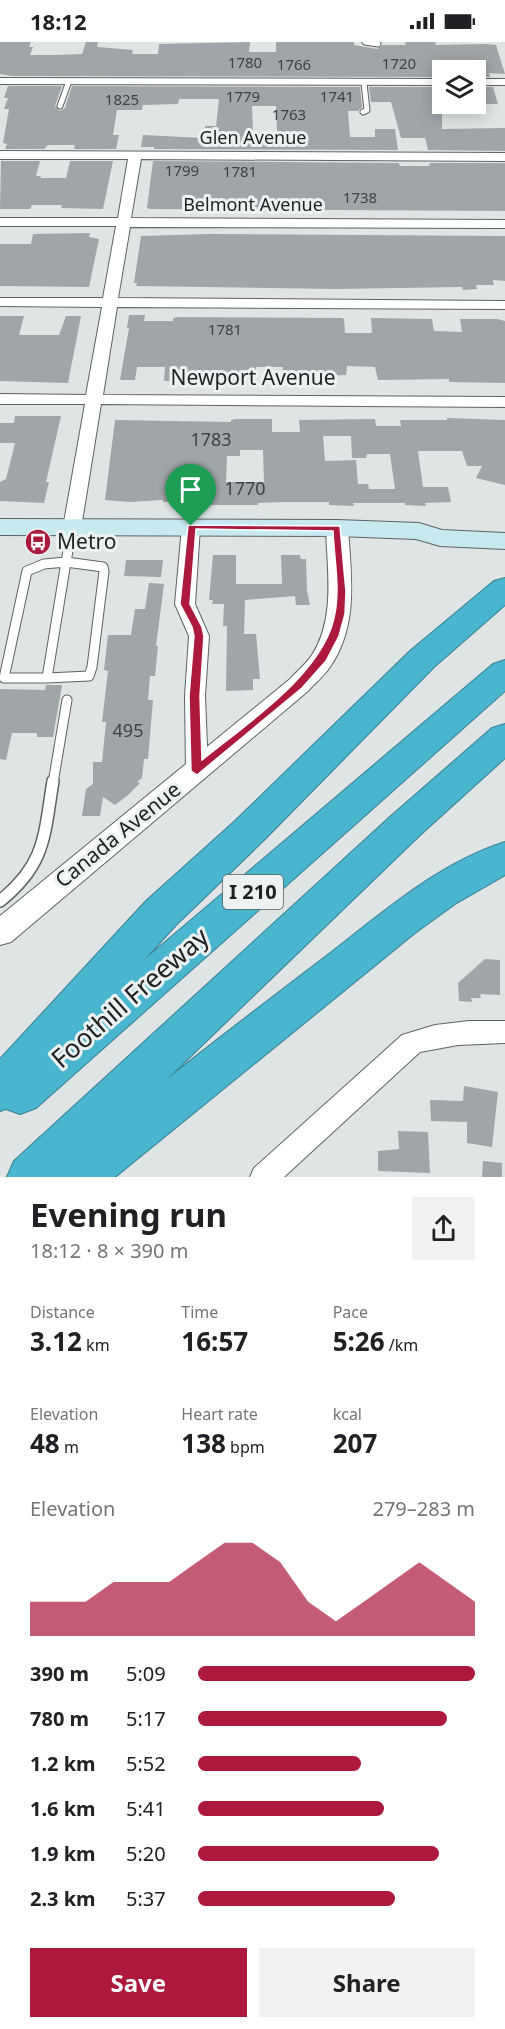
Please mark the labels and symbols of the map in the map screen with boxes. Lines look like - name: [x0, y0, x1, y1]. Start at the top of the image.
- house number: 1780: [228, 52, 262, 72]
- house number: 1720: [382, 53, 416, 73]
- house number: 1766: [277, 54, 311, 74]
- house number: 1779: [226, 86, 260, 106]
- house number: 1741: [320, 86, 354, 106]
- house number: 1825: [105, 89, 139, 109]
- house number: 1763: [272, 104, 306, 124]
- street label: Glen Avenue: [200, 125, 306, 149]
- house number: 1799: [165, 160, 199, 180]
- house number: 1781: [223, 161, 257, 181]
- house number: 1738: [343, 187, 377, 207]
- street label: Belmont Avenue: [183, 192, 323, 216]
- house number: 1781: [208, 319, 242, 339]
- street label: Newport Avenue: [171, 363, 335, 391]
- house number: 1783: [190, 427, 232, 451]
- pin: [165, 464, 216, 526]
- house number: 1770: [224, 476, 266, 500]
- bus stop icon: Metro: [23, 527, 53, 557]
- place label: Metro: [57, 527, 116, 555]
- house number: 495: [113, 718, 143, 742]
- street label: Canada Avenue: [49, 775, 186, 893]
- road number: I 210: [223, 875, 283, 909]
- street label: Foothill Freeway: [43, 918, 216, 1076]

